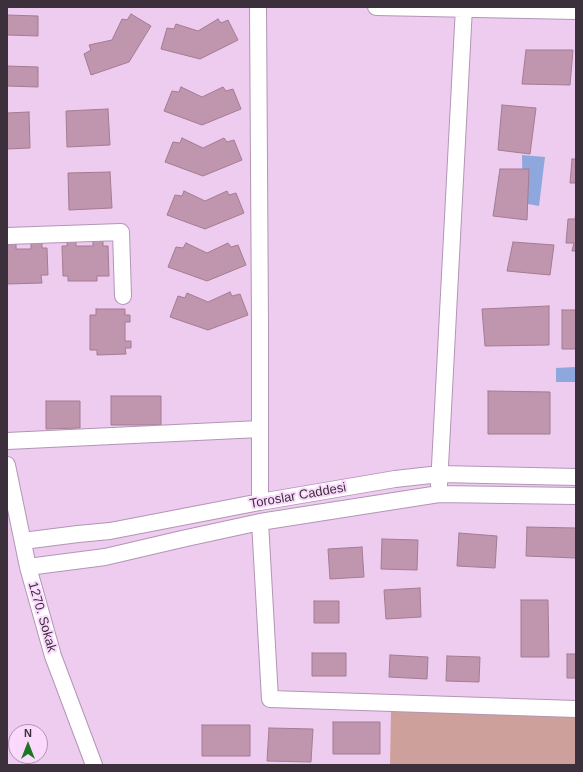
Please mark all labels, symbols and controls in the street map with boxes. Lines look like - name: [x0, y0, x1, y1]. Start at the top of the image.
- street label: Toroslar Caddesi: [249, 480, 347, 512]
- street label: 1270. Sokak: [25, 580, 59, 654]
- north arrow: [8, 724, 48, 764]
- text: N: [24, 727, 32, 739]

